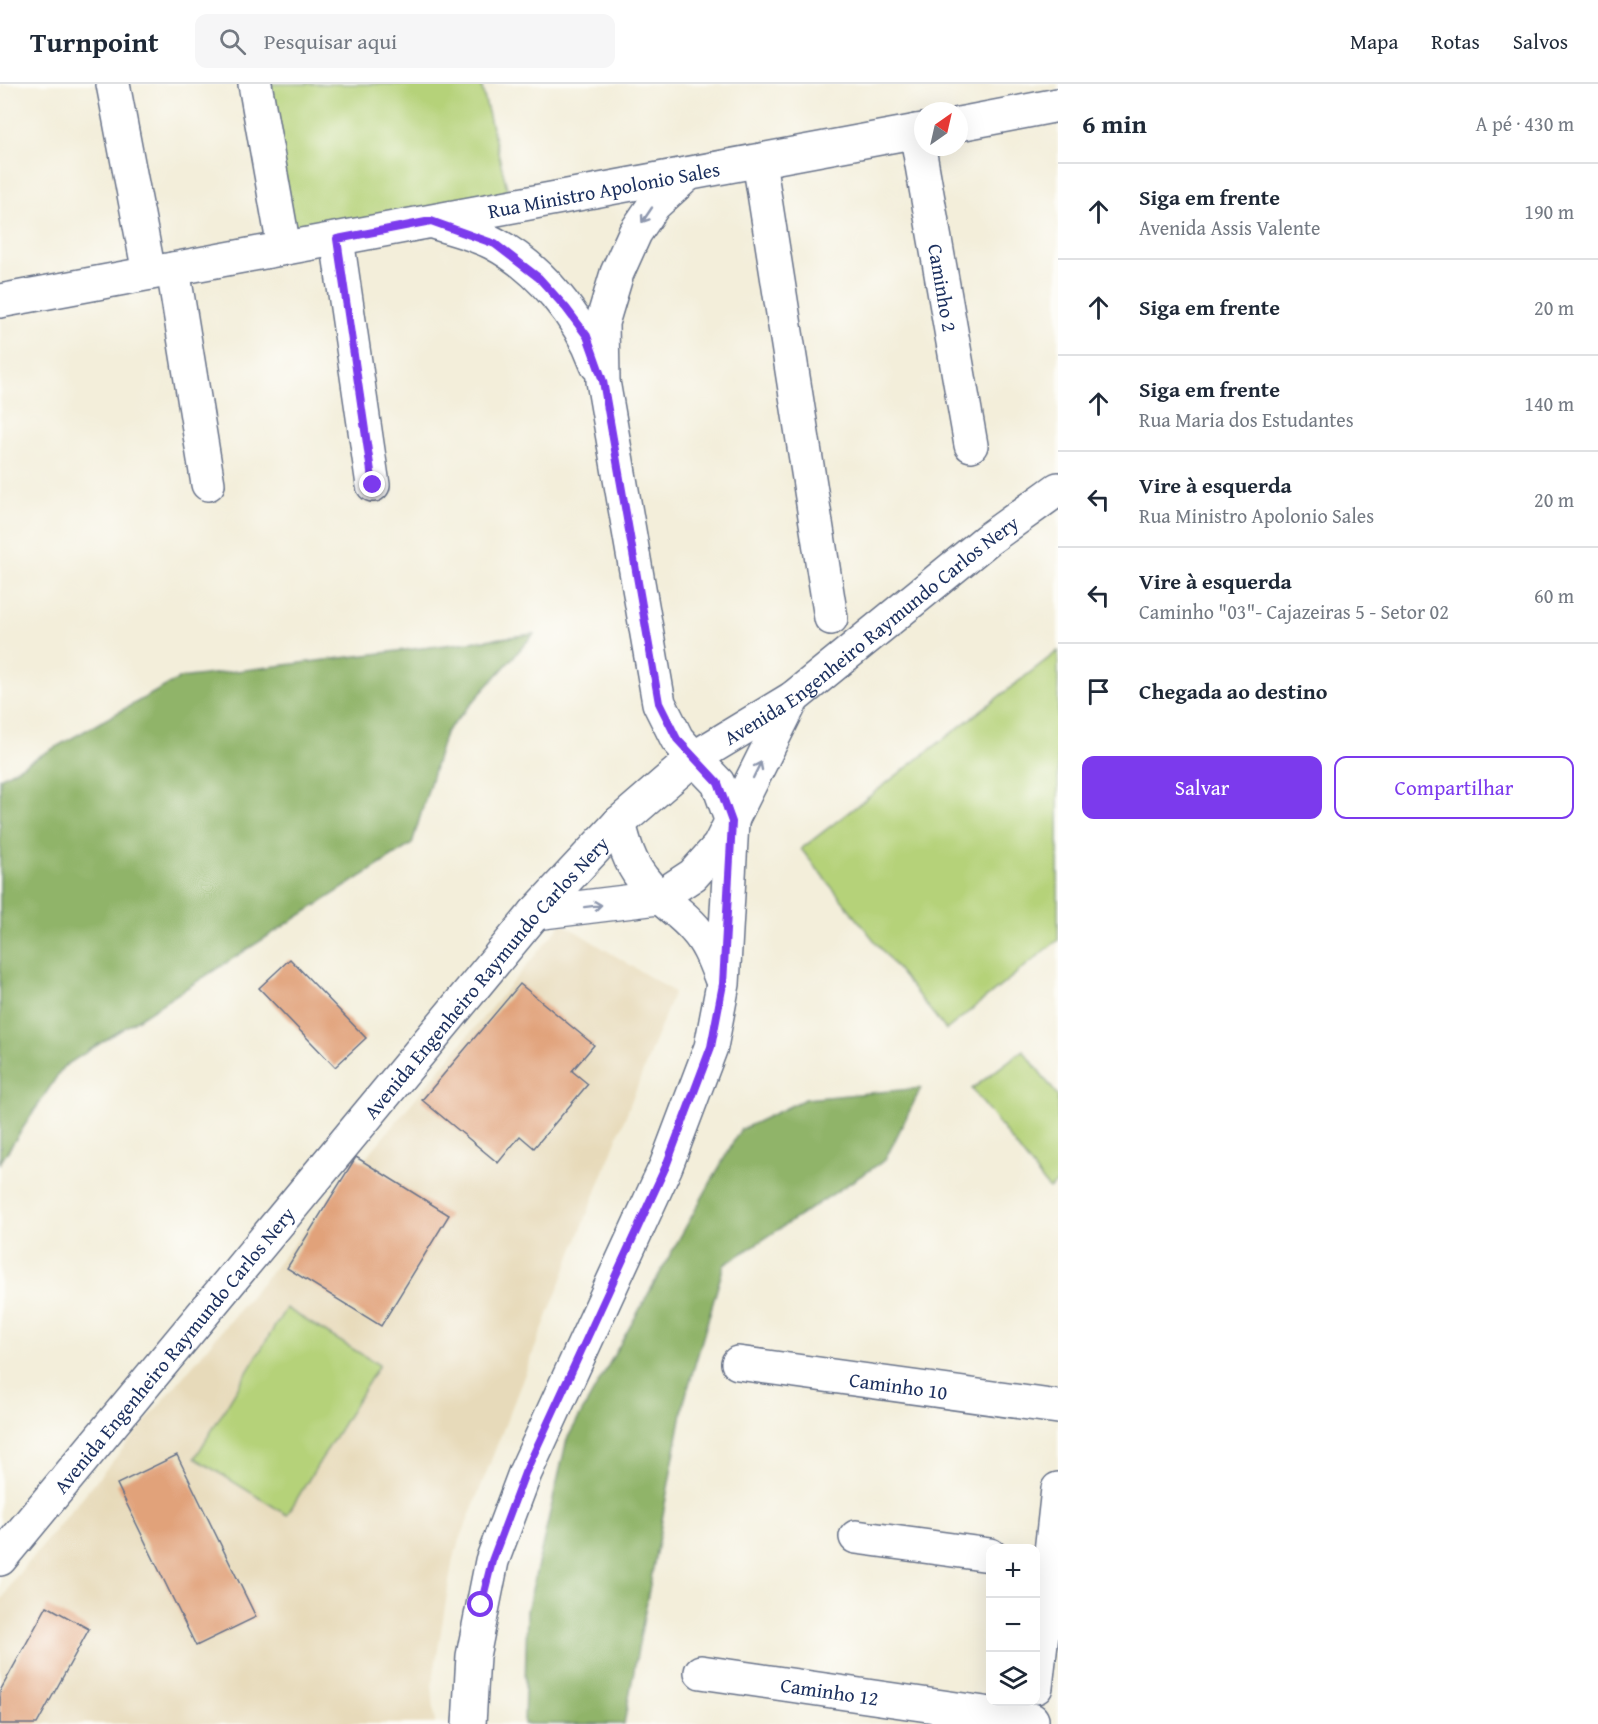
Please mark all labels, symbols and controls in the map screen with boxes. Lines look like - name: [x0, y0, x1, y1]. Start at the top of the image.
- search box: [195, 14, 615, 68]
- text: Turnpoint: [30, 21, 159, 62]
- icon: search: [216, 25, 249, 58]
- text: Pesquisar aqui: [264, 25, 397, 57]
- text: Mapa: [1350, 26, 1398, 57]
- text: Rotas: [1431, 26, 1480, 57]
- text: Salvos: [1513, 26, 1568, 57]
- north arrow: [914, 102, 968, 156]
- text: 6 min: [1082, 104, 1147, 143]
- text: A pé · 430 m: [1476, 109, 1574, 138]
- street label: Rua Ministro Apolonio Sales: [485, 153, 722, 225]
- text: Siga em frente: [1139, 181, 1280, 213]
- icon: ahead: [1082, 195, 1115, 228]
- text: 190 m: [1524, 197, 1574, 226]
- one-way arrow: [641, 207, 653, 223]
- text: Avenida Assis Valente: [1139, 213, 1320, 242]
- street label: Caminho 2: [921, 241, 965, 334]
- icon: ahead: [1082, 291, 1115, 324]
- text: Siga em frente: [1139, 291, 1280, 323]
- text: 20 m: [1534, 293, 1574, 322]
- text: Siga em frente: [1139, 373, 1280, 405]
- icon: ahead: [1082, 387, 1115, 420]
- text: 140 m: [1524, 389, 1574, 418]
- text: Rua Maria dos Estudantes: [1139, 405, 1354, 434]
- text: Vire à esquerda: [1139, 469, 1292, 501]
- route end: [359, 471, 385, 497]
- icon: left: [1082, 483, 1115, 516]
- text: 20 m: [1534, 485, 1574, 514]
- text: Rua Ministro Apolonio Sales: [1139, 501, 1374, 530]
- street label: Avenida Engenheiro Raymundo Carlos Nery: [718, 508, 1024, 751]
- text: Vire à esquerda: [1139, 565, 1292, 597]
- icon: left: [1082, 579, 1115, 612]
- text: 60 m: [1534, 581, 1574, 610]
- text: Caminho "03"- Cajazeiras 5 - Setor 02: [1139, 597, 1449, 626]
- icon: arrive: [1082, 675, 1115, 708]
- text: Chegada ao destino: [1139, 675, 1327, 707]
- button: Salvar: [1082, 756, 1322, 819]
- button: Compartilhar: [1334, 756, 1574, 819]
- one-way arrow: [752, 761, 764, 779]
- street label: Avenida Engenheiro Raymundo Carlos Nery: [356, 829, 615, 1125]
- one-way arrow: [583, 900, 603, 911]
- street label: Avenida Engenheiro Raymundo Carlos Nery: [46, 1200, 301, 1499]
- street label: Caminho 10: [848, 1364, 949, 1406]
- map controls: [986, 1544, 1040, 1706]
- button: +: [986, 1544, 1040, 1598]
- route start: [467, 1591, 493, 1617]
- button: −: [986, 1598, 1040, 1652]
- button: layers: [986, 1652, 1040, 1706]
- street label: Caminho 12: [779, 1669, 881, 1712]

